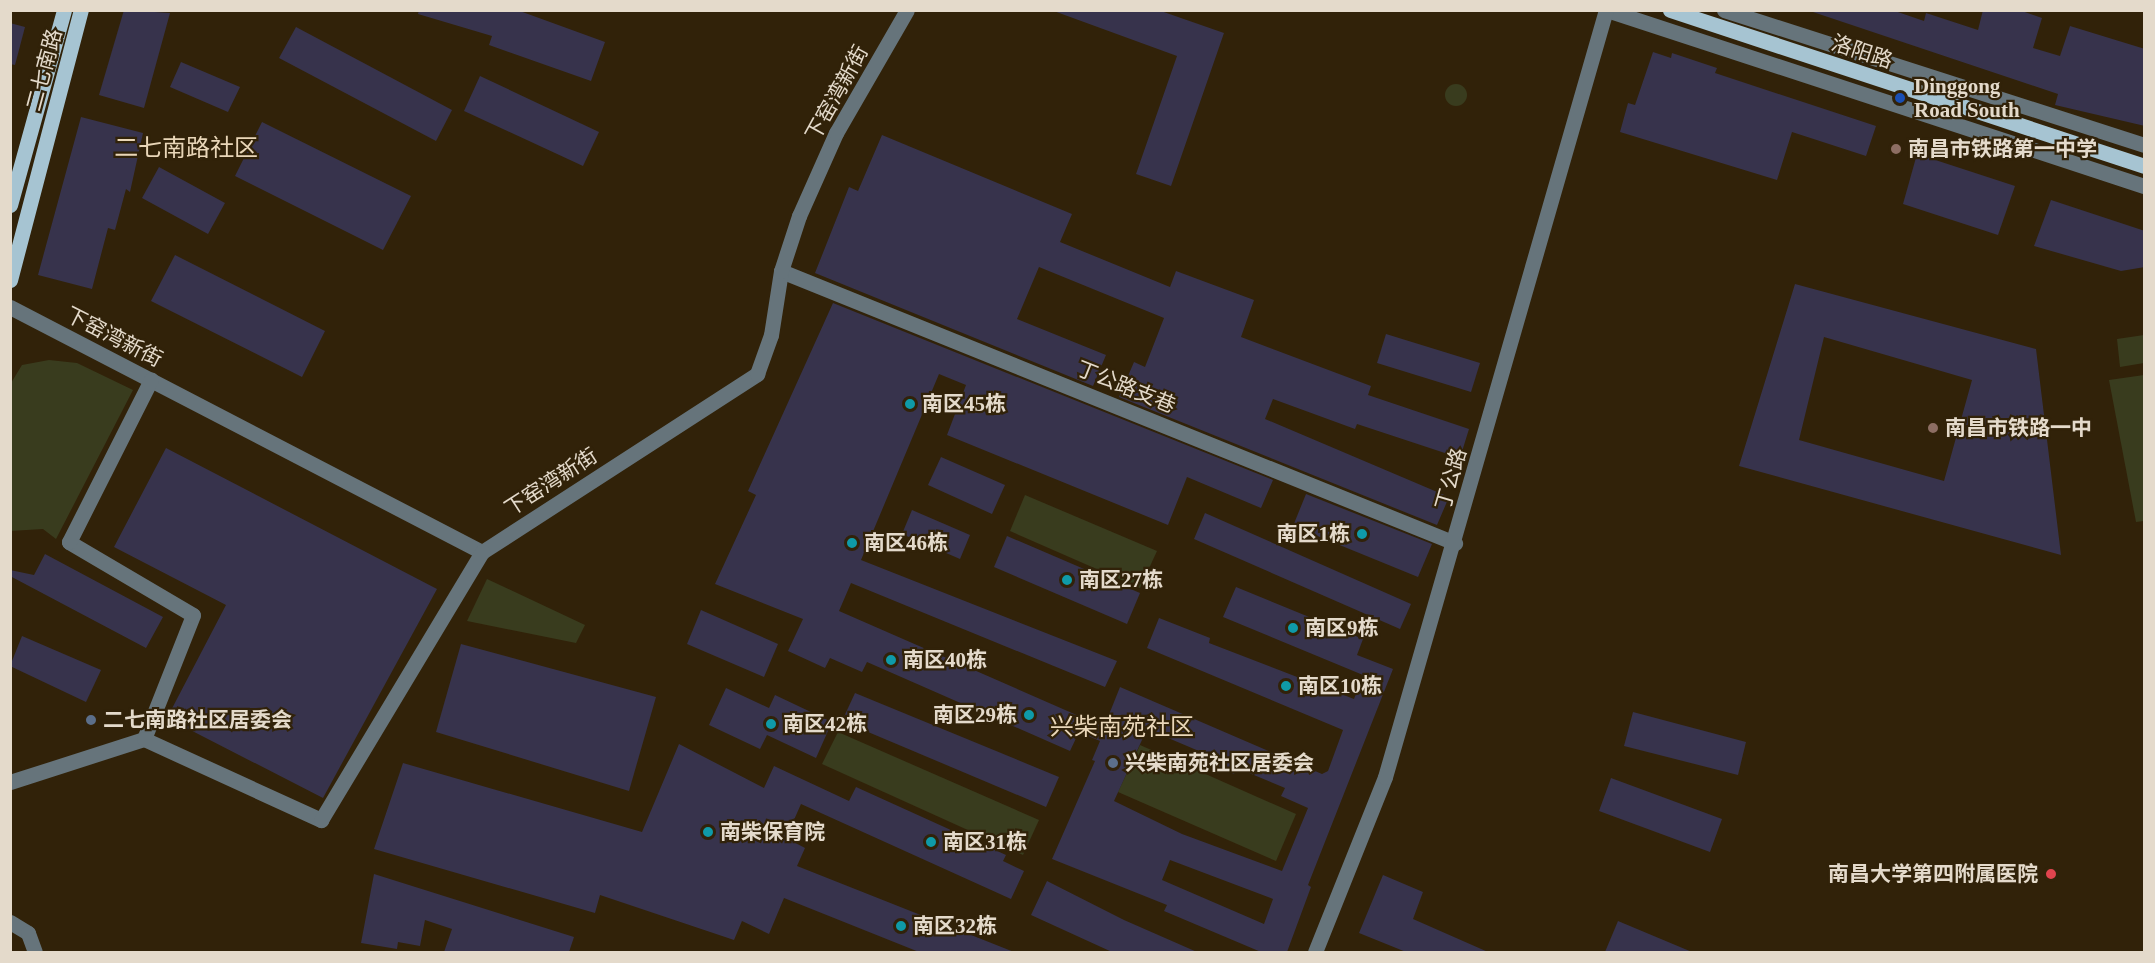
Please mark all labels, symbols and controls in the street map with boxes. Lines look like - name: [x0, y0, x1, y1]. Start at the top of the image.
- street label: 二七南路: [21, 26, 67, 114]
- street label: 洛阳路: [1828, 30, 1896, 74]
- street label: 下窑湾新街: [801, 41, 873, 145]
- place label: Dinggong Road South: [1914, 73, 2020, 123]
- marker: Dinggong Road South: [1891, 89, 1909, 107]
- district label: 二七南路社区: [114, 135, 258, 163]
- place label: 南昌市铁路第一中学: [1908, 136, 2097, 162]
- marker: 南昌市铁路第一中学: [1889, 142, 1903, 156]
- street label: 下窑湾新街: [62, 302, 166, 372]
- street label: 丁公路支巷: [1073, 356, 1179, 418]
- place label: 南区45栋: [922, 391, 1006, 417]
- marker: 南区45栋: [903, 397, 917, 411]
- place label: 南昌市铁路一中: [1945, 415, 2092, 441]
- marker: 南昌市铁路一中: [1926, 421, 1940, 435]
- street label: 下窑湾新街: [500, 443, 602, 521]
- street label: 丁公路: [1430, 445, 1472, 513]
- place label: 南区1栋: [1277, 521, 1350, 547]
- marker: 南区1栋: [1355, 527, 1369, 541]
- place label: 南区46栋: [864, 530, 948, 556]
- marker: 南区46栋: [845, 536, 859, 550]
- place label: 南区27栋: [1079, 567, 1163, 593]
- marker: 南区27栋: [1060, 573, 1074, 587]
- place label: 南区9栋: [1305, 615, 1378, 641]
- marker: 南区9栋: [1286, 621, 1300, 635]
- place label: 南区40栋: [903, 647, 987, 673]
- marker: 南区40栋: [884, 653, 898, 667]
- place label: 南区10栋: [1298, 673, 1382, 699]
- marker: 南区10栋: [1279, 679, 1293, 693]
- place label: 南区29栋: [933, 702, 1017, 728]
- place label: 二七南路社区居委会: [103, 707, 292, 733]
- marker: 南区29栋: [1022, 708, 1036, 722]
- place label: 南区42栋: [783, 711, 867, 737]
- marker: 二七南路社区居委会: [84, 713, 98, 727]
- district label: 兴柴南苑社区: [1050, 714, 1194, 742]
- marker: 南区42栋: [764, 717, 778, 731]
- place label: 兴柴南苑社区居委会: [1125, 750, 1314, 776]
- marker: 兴柴南苑社区居委会: [1106, 756, 1120, 770]
- place label: 南柴保育院: [720, 819, 825, 845]
- marker: 南柴保育院: [701, 825, 715, 839]
- place label: 南区31栋: [943, 829, 1027, 855]
- marker: 南区31栋: [924, 835, 938, 849]
- place label: 南昌大学第四附属医院: [1828, 861, 2038, 887]
- marker: 南昌大学第四附属医院: [2042, 865, 2060, 883]
- place label: 南区32栋: [913, 913, 997, 939]
- marker: 南区32栋: [894, 919, 908, 933]

